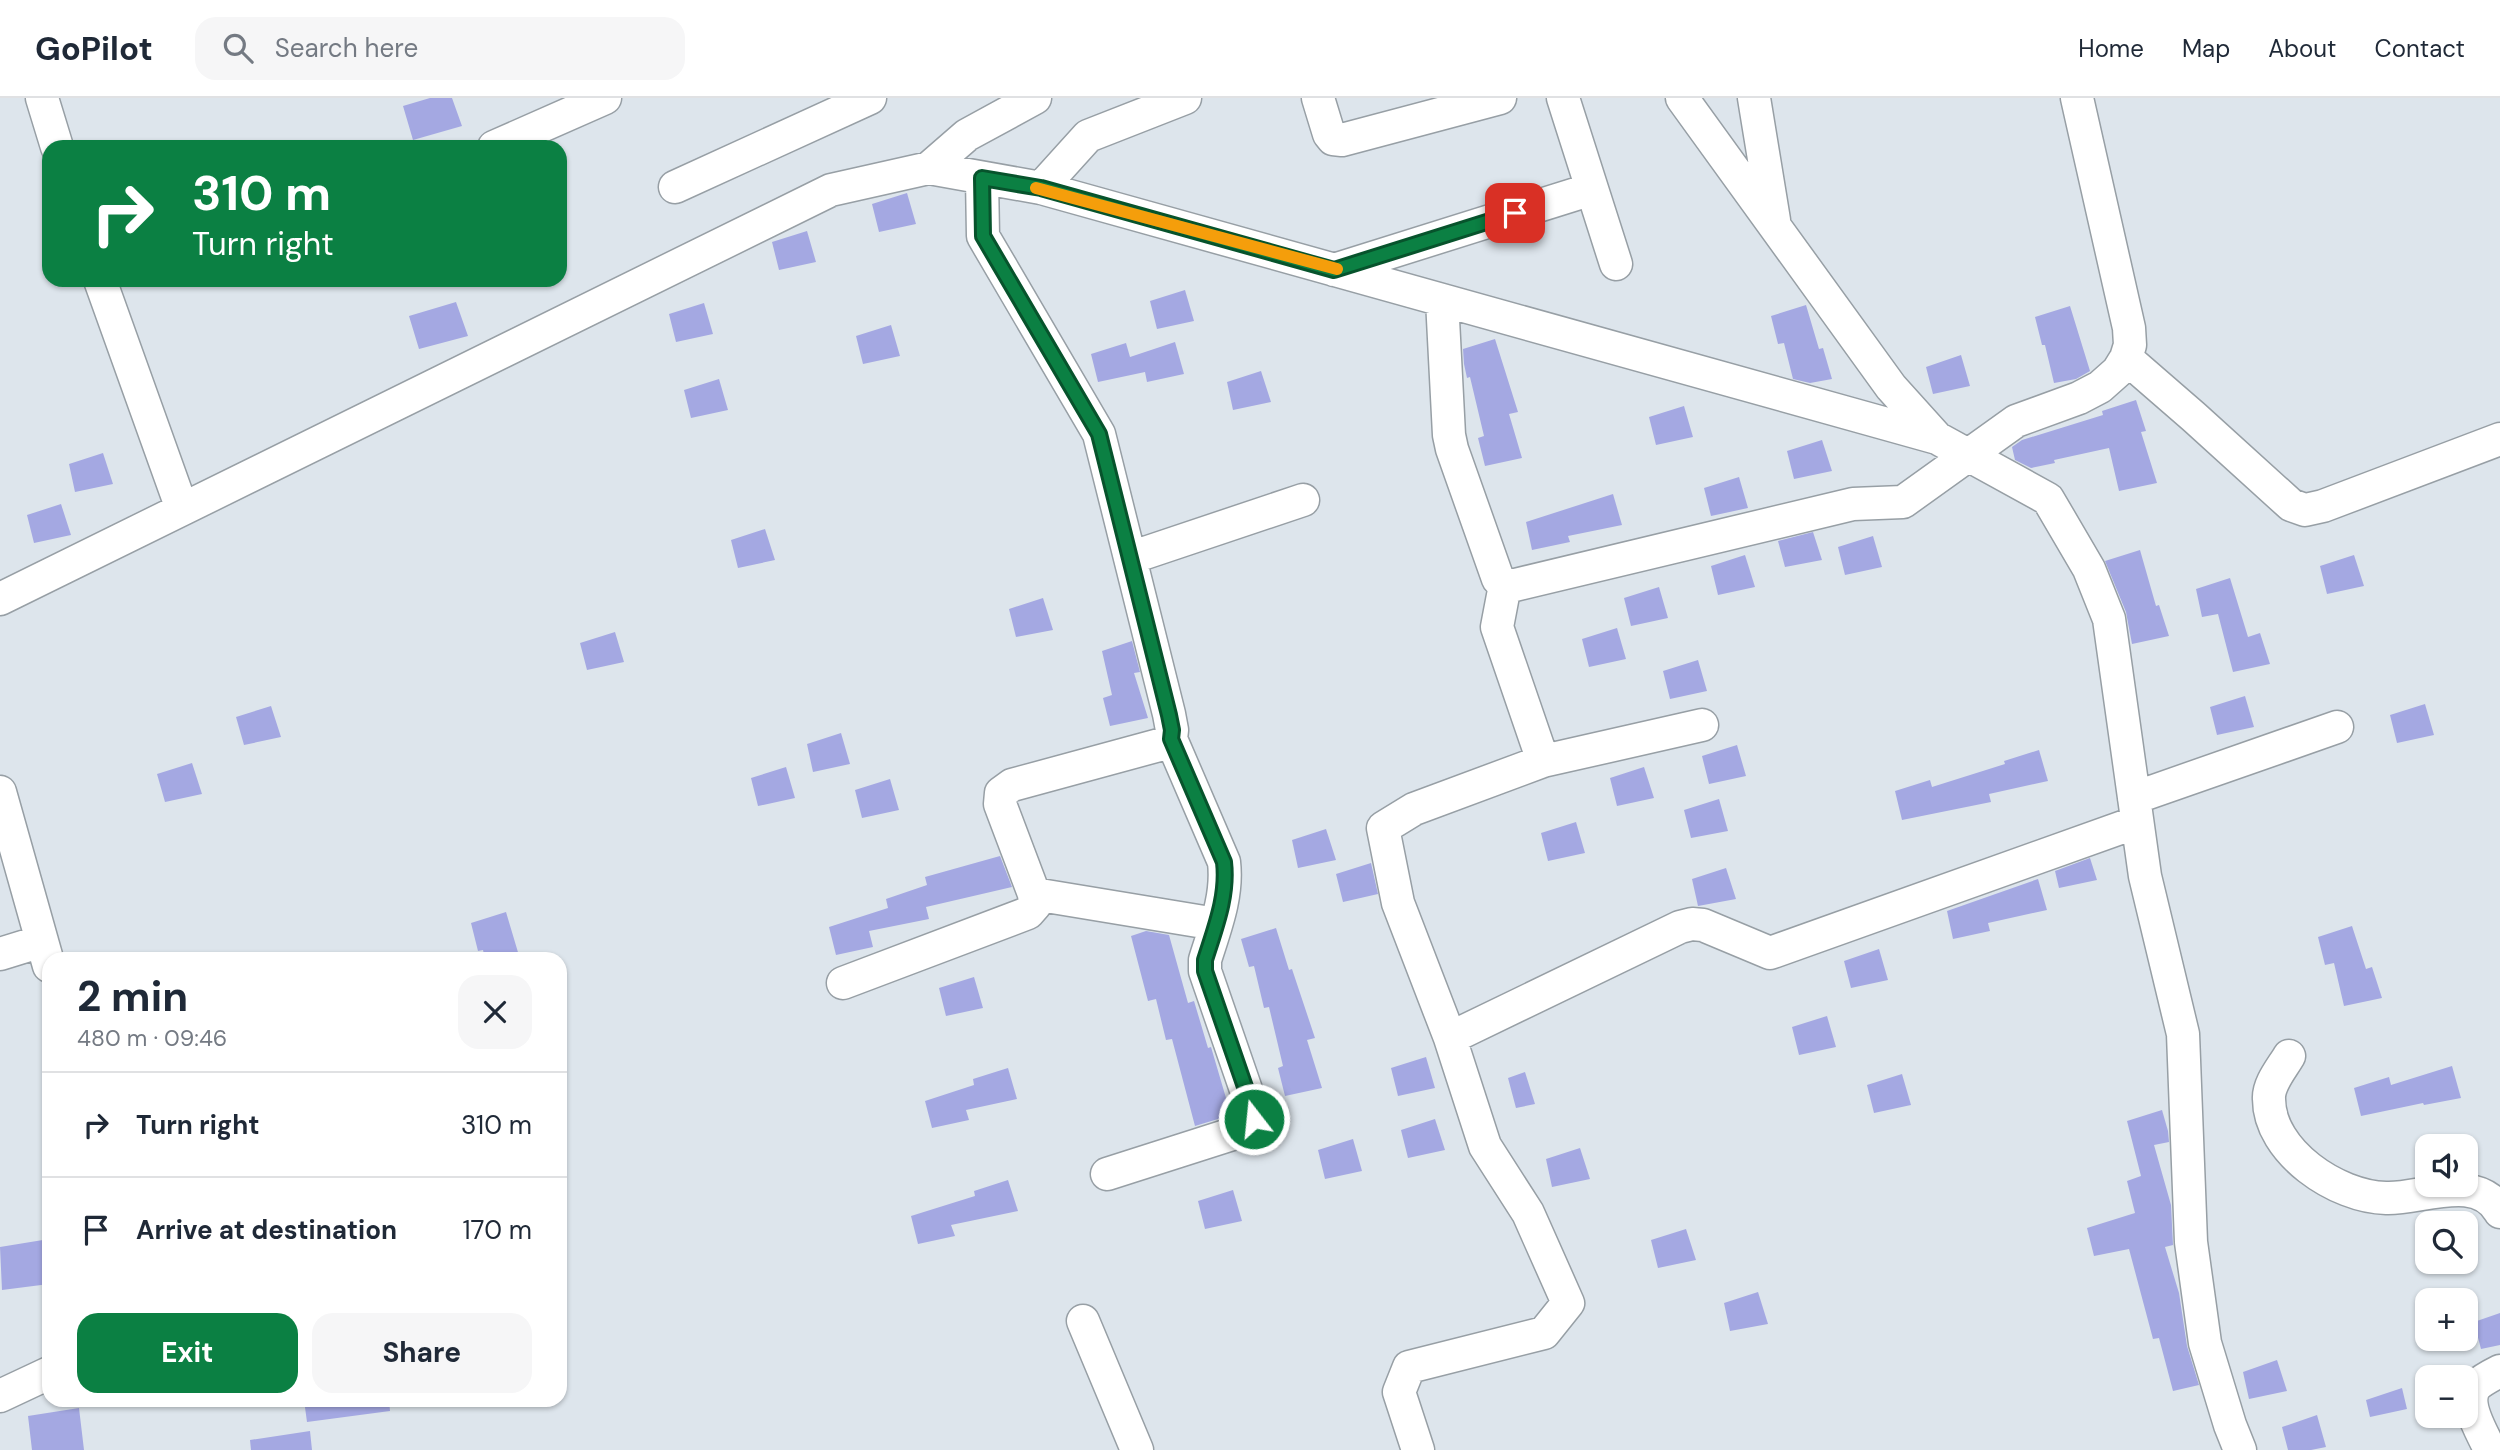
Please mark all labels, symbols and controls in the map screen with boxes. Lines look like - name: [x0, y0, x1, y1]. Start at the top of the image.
- search box: [195, 17, 685, 80]
- text: GoPilot: [35, 27, 153, 70]
- icon: search: [219, 29, 257, 67]
- text: Search here: [275, 31, 418, 65]
- text: Home: [2078, 33, 2144, 64]
- text: Map: [2182, 33, 2230, 64]
- text: About: [2268, 33, 2337, 64]
- text: Contact: [2375, 33, 2465, 64]
- text: 310 m: [192, 161, 331, 225]
- icon: right: [77, 168, 168, 259]
- pin: [1485, 183, 1545, 243]
- icon: arrive: [1496, 194, 1534, 232]
- text: Turn right: [192, 223, 334, 265]
- text: 2 min: [77, 969, 188, 1024]
- button: close: [458, 975, 532, 1049]
- text: 480 m · 09:46: [77, 1023, 227, 1053]
- position arrow: [1217, 1082, 1291, 1156]
- icon: right: [77, 1106, 115, 1144]
- text: Turn right: [136, 1108, 260, 1142]
- text: 310 m: [461, 1108, 532, 1142]
- map controls: [2415, 1134, 2478, 1428]
- button: sound: [2415, 1134, 2478, 1197]
- icon: arrive: [77, 1211, 115, 1249]
- button: search: [2415, 1211, 2478, 1274]
- text: Arrive at destination: [136, 1213, 397, 1247]
- text: 170 m: [463, 1213, 532, 1247]
- button: +: [2415, 1288, 2478, 1351]
- button: Exit: [77, 1313, 298, 1393]
- button: Share: [312, 1313, 532, 1393]
- button: −: [2415, 1365, 2478, 1428]

